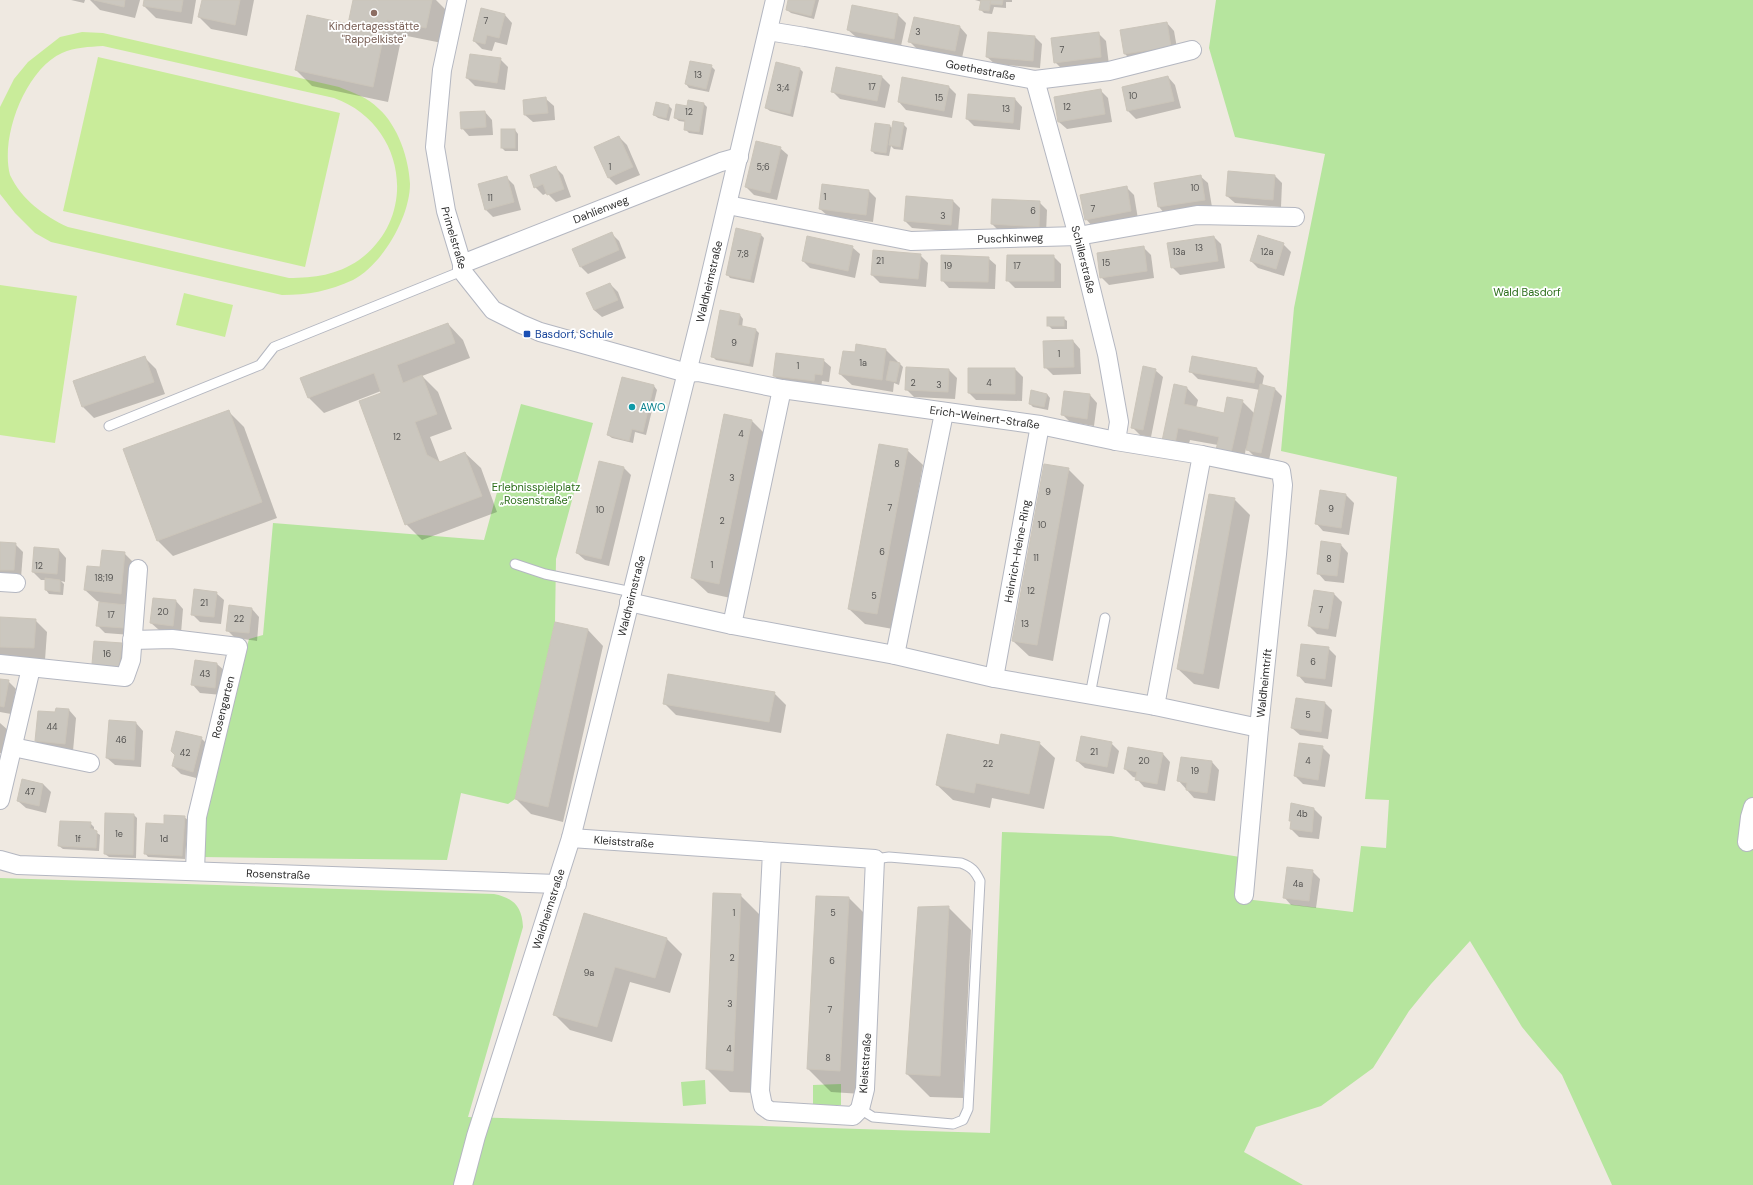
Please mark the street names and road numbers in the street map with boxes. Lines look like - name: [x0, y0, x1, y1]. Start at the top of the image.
- street label: Goethestraße: [944, 56, 1017, 83]
- street label: Dahlienweg: [571, 192, 630, 227]
- street label: Primelstraße: [438, 206, 469, 269]
- street label: Schillerstraße: [1068, 224, 1099, 295]
- street label: Puschkinweg: [977, 230, 1044, 246]
- street label: Waldheimstraße: [693, 239, 725, 324]
- street label: Erich-Weinert-Straße: [929, 403, 1041, 432]
- street label: Heinrich-Heine-Ring: [1001, 498, 1033, 604]
- street label: Waldheimstraße: [614, 554, 648, 638]
- street label: Waldheimtrift: [1253, 648, 1275, 718]
- street label: Rosengarten: [208, 674, 238, 740]
- street label: Kleiststraße: [593, 833, 654, 851]
- street label: Rosenstraße: [246, 866, 310, 882]
- street label: Waldheimstraße: [529, 867, 568, 951]
- street label: Kleiststraße: [856, 1032, 874, 1094]

